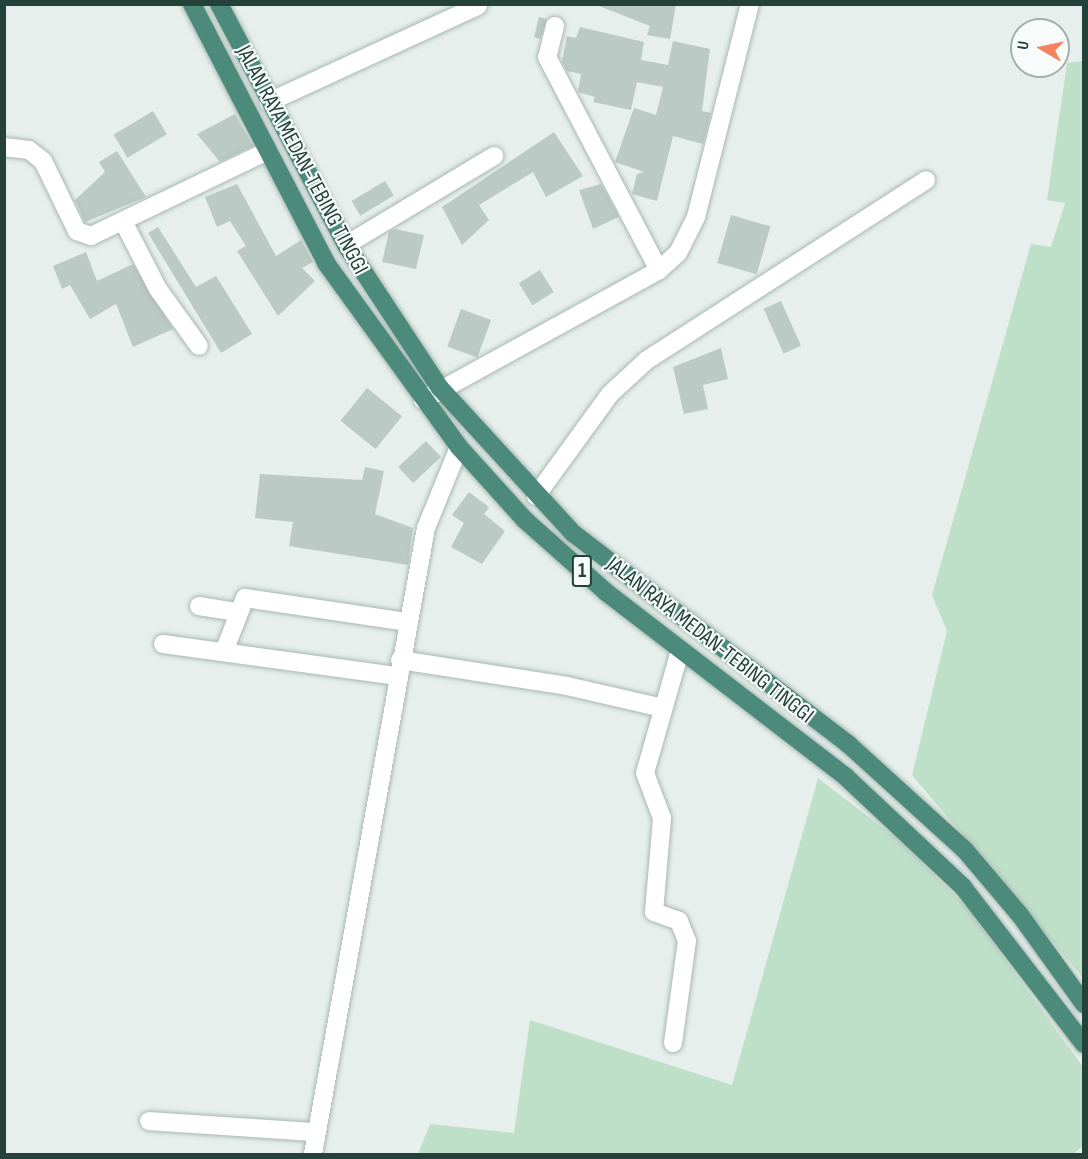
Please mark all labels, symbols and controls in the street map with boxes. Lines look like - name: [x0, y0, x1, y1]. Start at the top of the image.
- north arrow: [1010, 18, 1070, 78]
- text: U: [1014, 40, 1034, 51]
- street label: JALAN RAYA MEDAN-TEBING TINGGI: [230, 41, 374, 279]
- street label: JALAN RAYA MEDAN-TEBING TINGGI: [601, 551, 819, 729]
- road number: 1: [572, 553, 592, 589]

